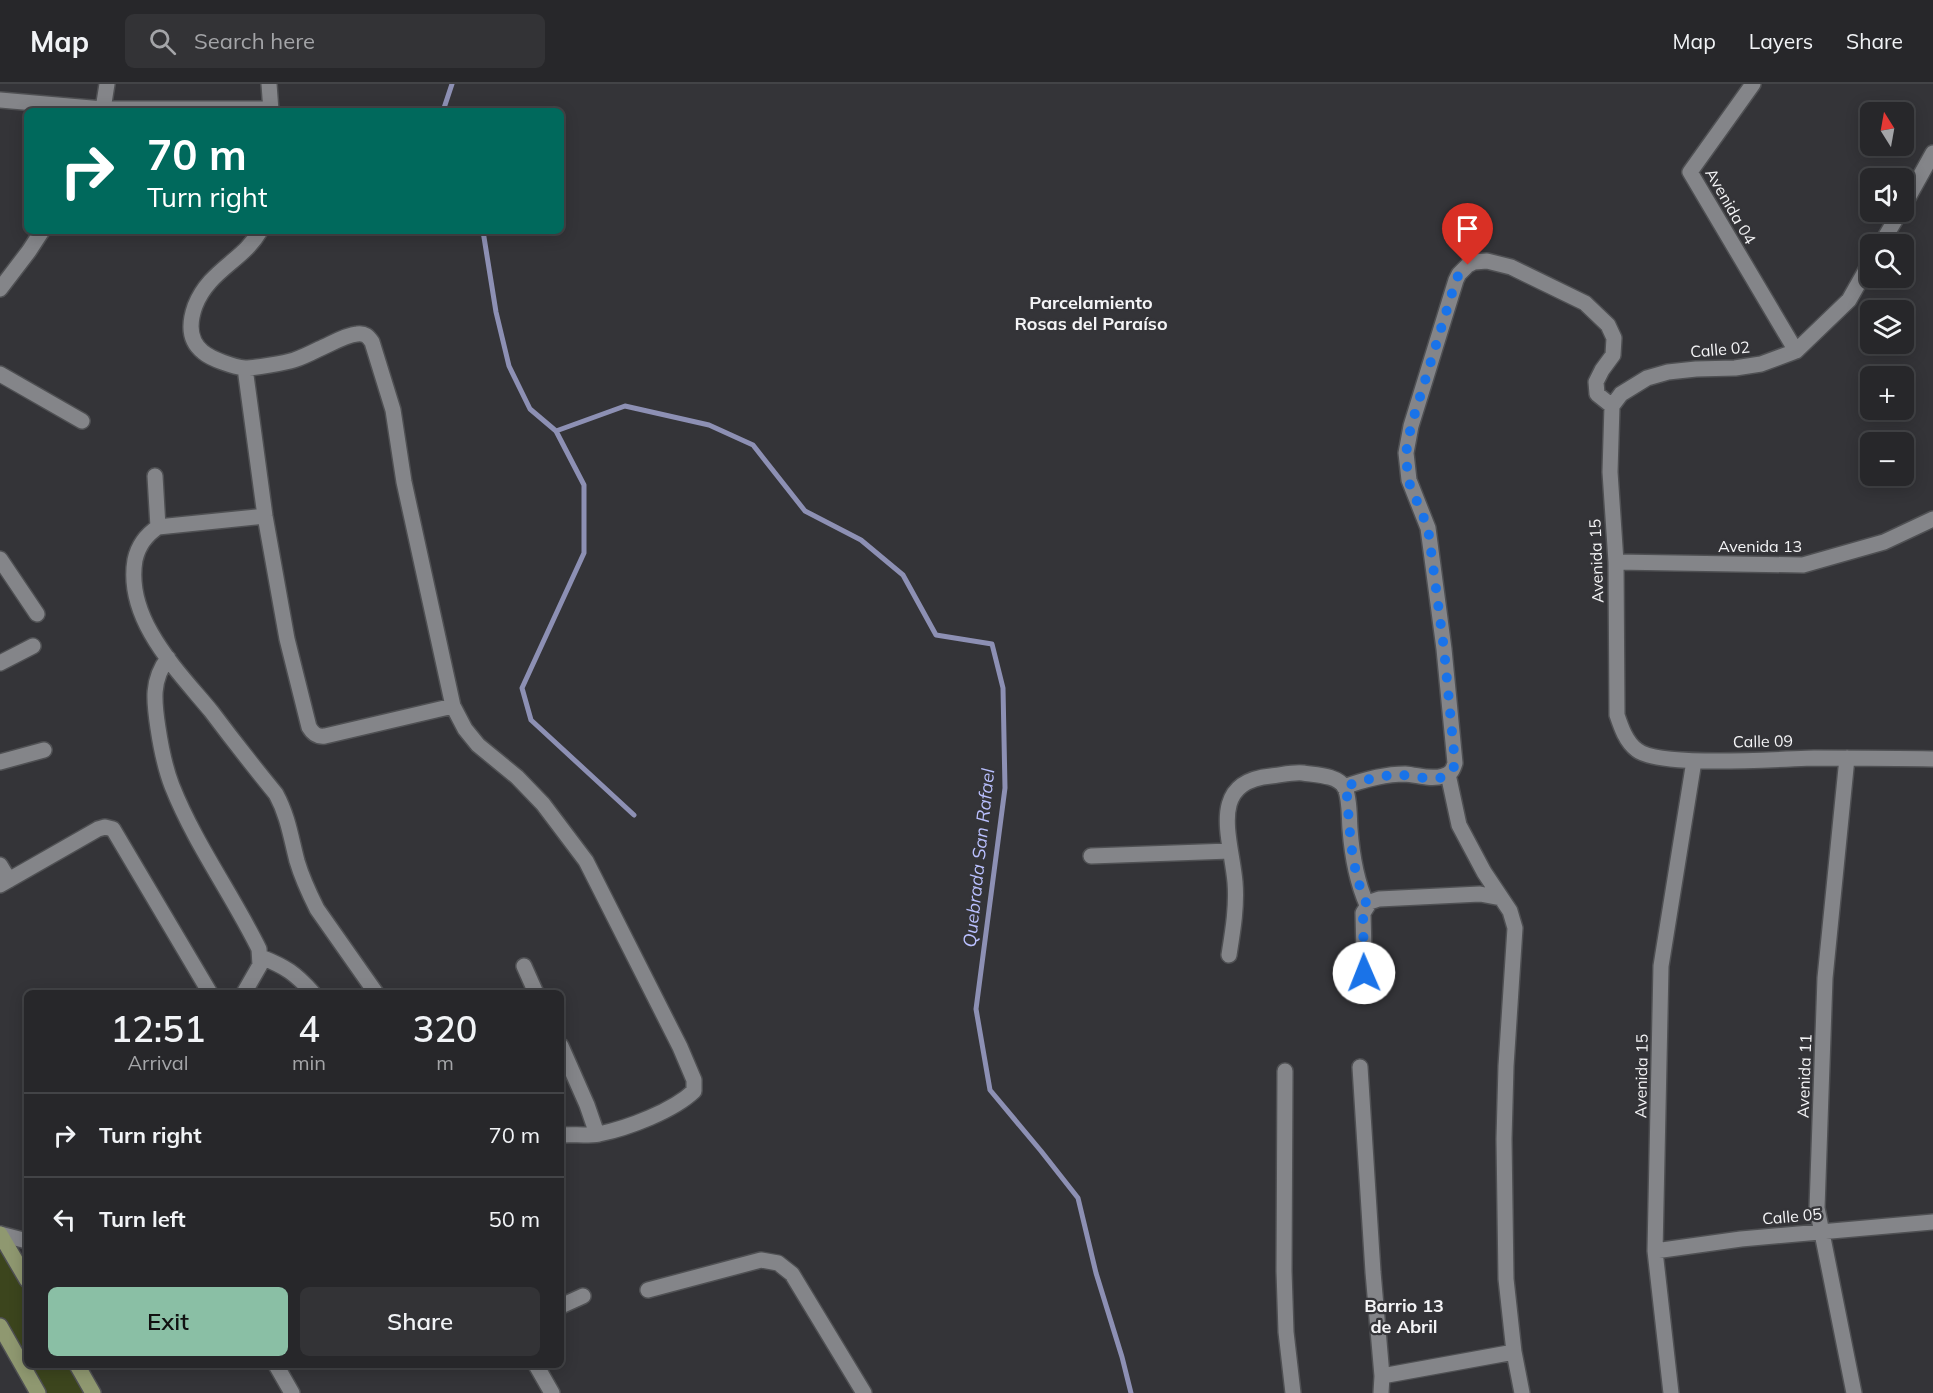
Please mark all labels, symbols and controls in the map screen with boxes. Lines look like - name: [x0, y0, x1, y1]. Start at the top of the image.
- search box: [125, 14, 545, 68]
- text: Map: [30, 24, 89, 59]
- icon: search: [146, 25, 179, 58]
- text: Search here: [194, 27, 315, 55]
- text: Map: [1673, 28, 1716, 54]
- text: Layers: [1749, 28, 1813, 54]
- text: Share: [1846, 28, 1903, 54]
- north arrow: [1860, 102, 1914, 156]
- map controls: [1860, 102, 1914, 486]
- text: 70 m: [147, 128, 247, 181]
- icon: right: [48, 132, 126, 210]
- street label: Avenida 04: [1701, 165, 1761, 248]
- button: sound: [1860, 168, 1914, 222]
- text: Turn right: [147, 180, 267, 214]
- pin: [1442, 203, 1493, 265]
- icon: arrive: [1451, 212, 1484, 245]
- button: search: [1860, 234, 1914, 288]
- district label: Parcelamiento Rosas del Paraíso: [1014, 291, 1168, 335]
- button: layers: [1860, 300, 1914, 354]
- street label: Calle 02: [1689, 336, 1751, 362]
- button: +: [1860, 366, 1914, 420]
- button: −: [1860, 432, 1914, 486]
- street label: Avenida 15: [1585, 519, 1607, 603]
- street label: Avenida 13: [1718, 536, 1802, 556]
- street label: Calle 09: [1733, 730, 1793, 752]
- water label: Quebrada San Rafael: [958, 767, 999, 949]
- position arrow: [1332, 941, 1396, 1005]
- text: 12:51: [111, 1006, 205, 1051]
- text: 4: [298, 1006, 320, 1051]
- text: 320: [413, 1006, 477, 1051]
- street label: Avenida 15: [1630, 1034, 1652, 1118]
- street label: Avenida 11: [1793, 1034, 1815, 1118]
- text: Arrival: [127, 1050, 189, 1075]
- text: min: [292, 1050, 326, 1075]
- text: m: [436, 1050, 454, 1075]
- icon: right: [48, 1119, 81, 1152]
- text: Turn right: [99, 1121, 202, 1149]
- text: 70 m: [489, 1121, 540, 1149]
- icon: left: [48, 1203, 81, 1236]
- street label: Calle 05: [1761, 1203, 1823, 1229]
- text: Turn left: [99, 1205, 186, 1233]
- text: 50 m: [489, 1205, 540, 1233]
- button: Exit: [48, 1287, 288, 1356]
- button: Share: [300, 1287, 540, 1356]
- district label: Barrio 13 de Abril: [1364, 1294, 1444, 1338]

